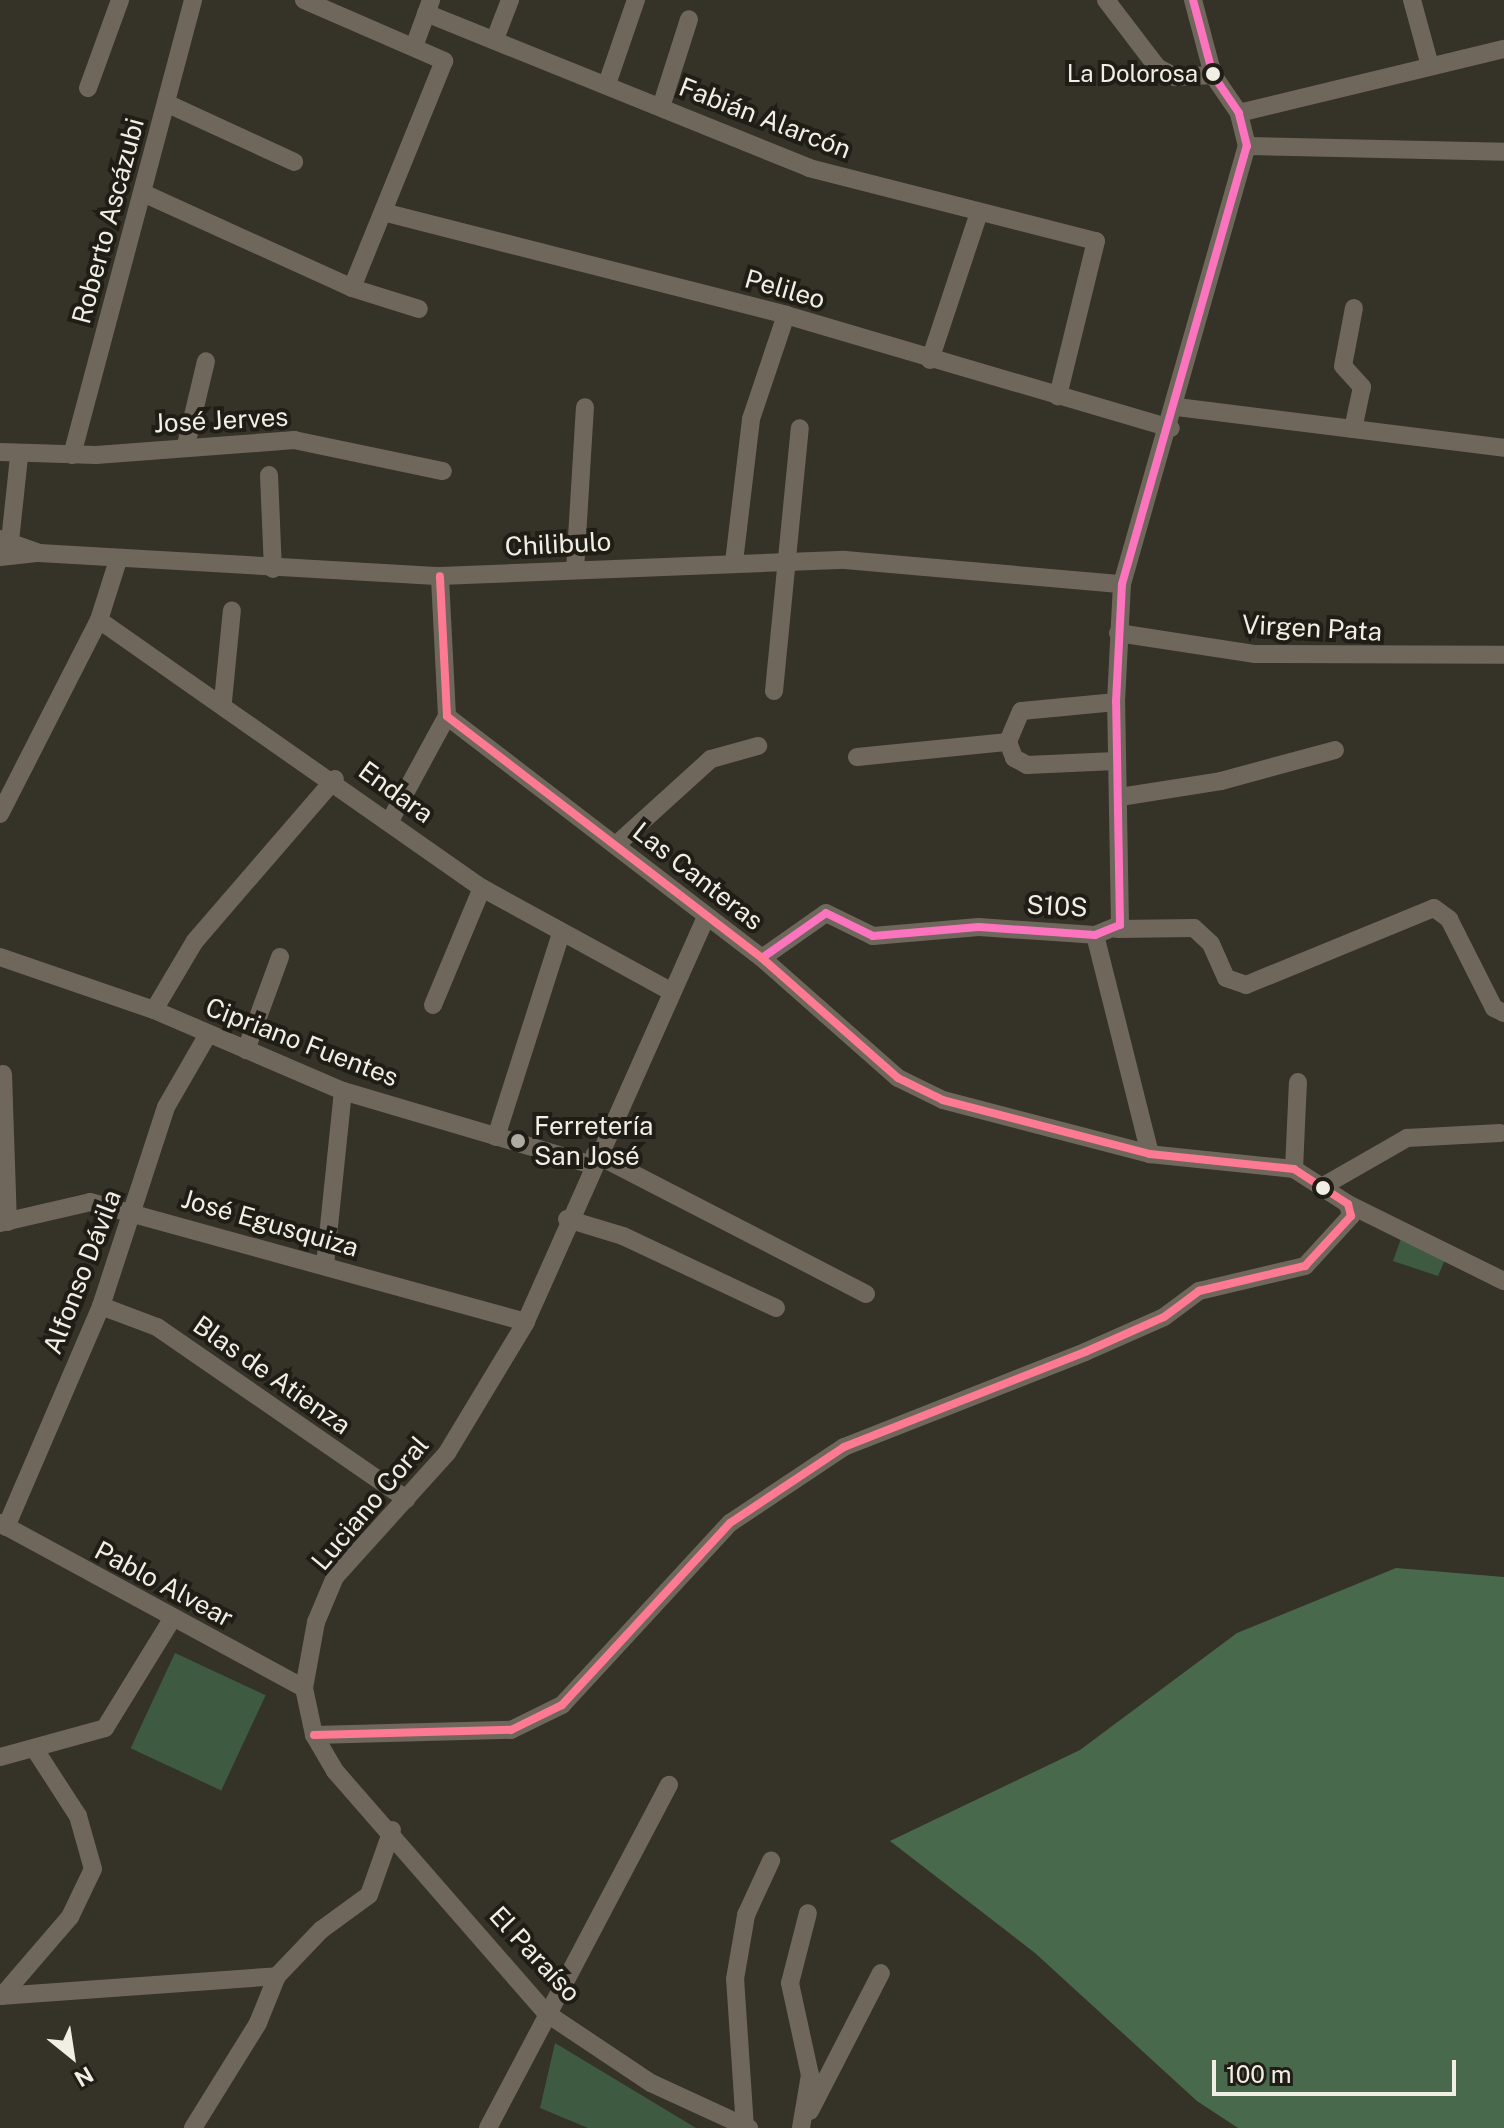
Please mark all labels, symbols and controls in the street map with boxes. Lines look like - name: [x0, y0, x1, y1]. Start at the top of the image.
- place label: La Dolorosa: [1067, 60, 1198, 88]
- marker: La Dolorosa: [1205, 66, 1221, 82]
- street label: Fabián Alarcón: [675, 71, 855, 165]
- street label: Roberto Ascázubi: [66, 115, 150, 327]
- street label: Pelileo: [741, 263, 829, 315]
- street label: José Jerves: [153, 401, 289, 439]
- street label: Chilibulo: [504, 526, 612, 562]
- street label: Virgen Pata: [1241, 609, 1383, 647]
- street label: Endara: [353, 754, 439, 830]
- street label: Las Canteras: [627, 816, 769, 936]
- street label: S10S: [1026, 889, 1088, 923]
- street label: Cipriano Fuentes: [201, 991, 403, 1093]
- place label: Ferretería San José: [534, 1110, 653, 1172]
- marker: Ferretería San José: [509, 1132, 527, 1150]
- unlabelled marker: [1315, 1180, 1331, 1196]
- street label: José Egusquiza: [178, 1183, 362, 1263]
- street label: Alfonso Dávila: [36, 1185, 128, 1359]
- street label: Blas de Atienza: [187, 1309, 357, 1441]
- street label: Luciano Coral: [305, 1430, 435, 1576]
- street label: Pablo Alvear: [89, 1534, 239, 1634]
- street label: El Paraíso: [483, 1900, 587, 2008]
- north arrow: [32, 2016, 112, 2096]
- scale bar: [1216, 2044, 1460, 2094]
- text: 100 m: [1226, 2060, 1292, 2088]
- text: N: [70, 2061, 98, 2092]

